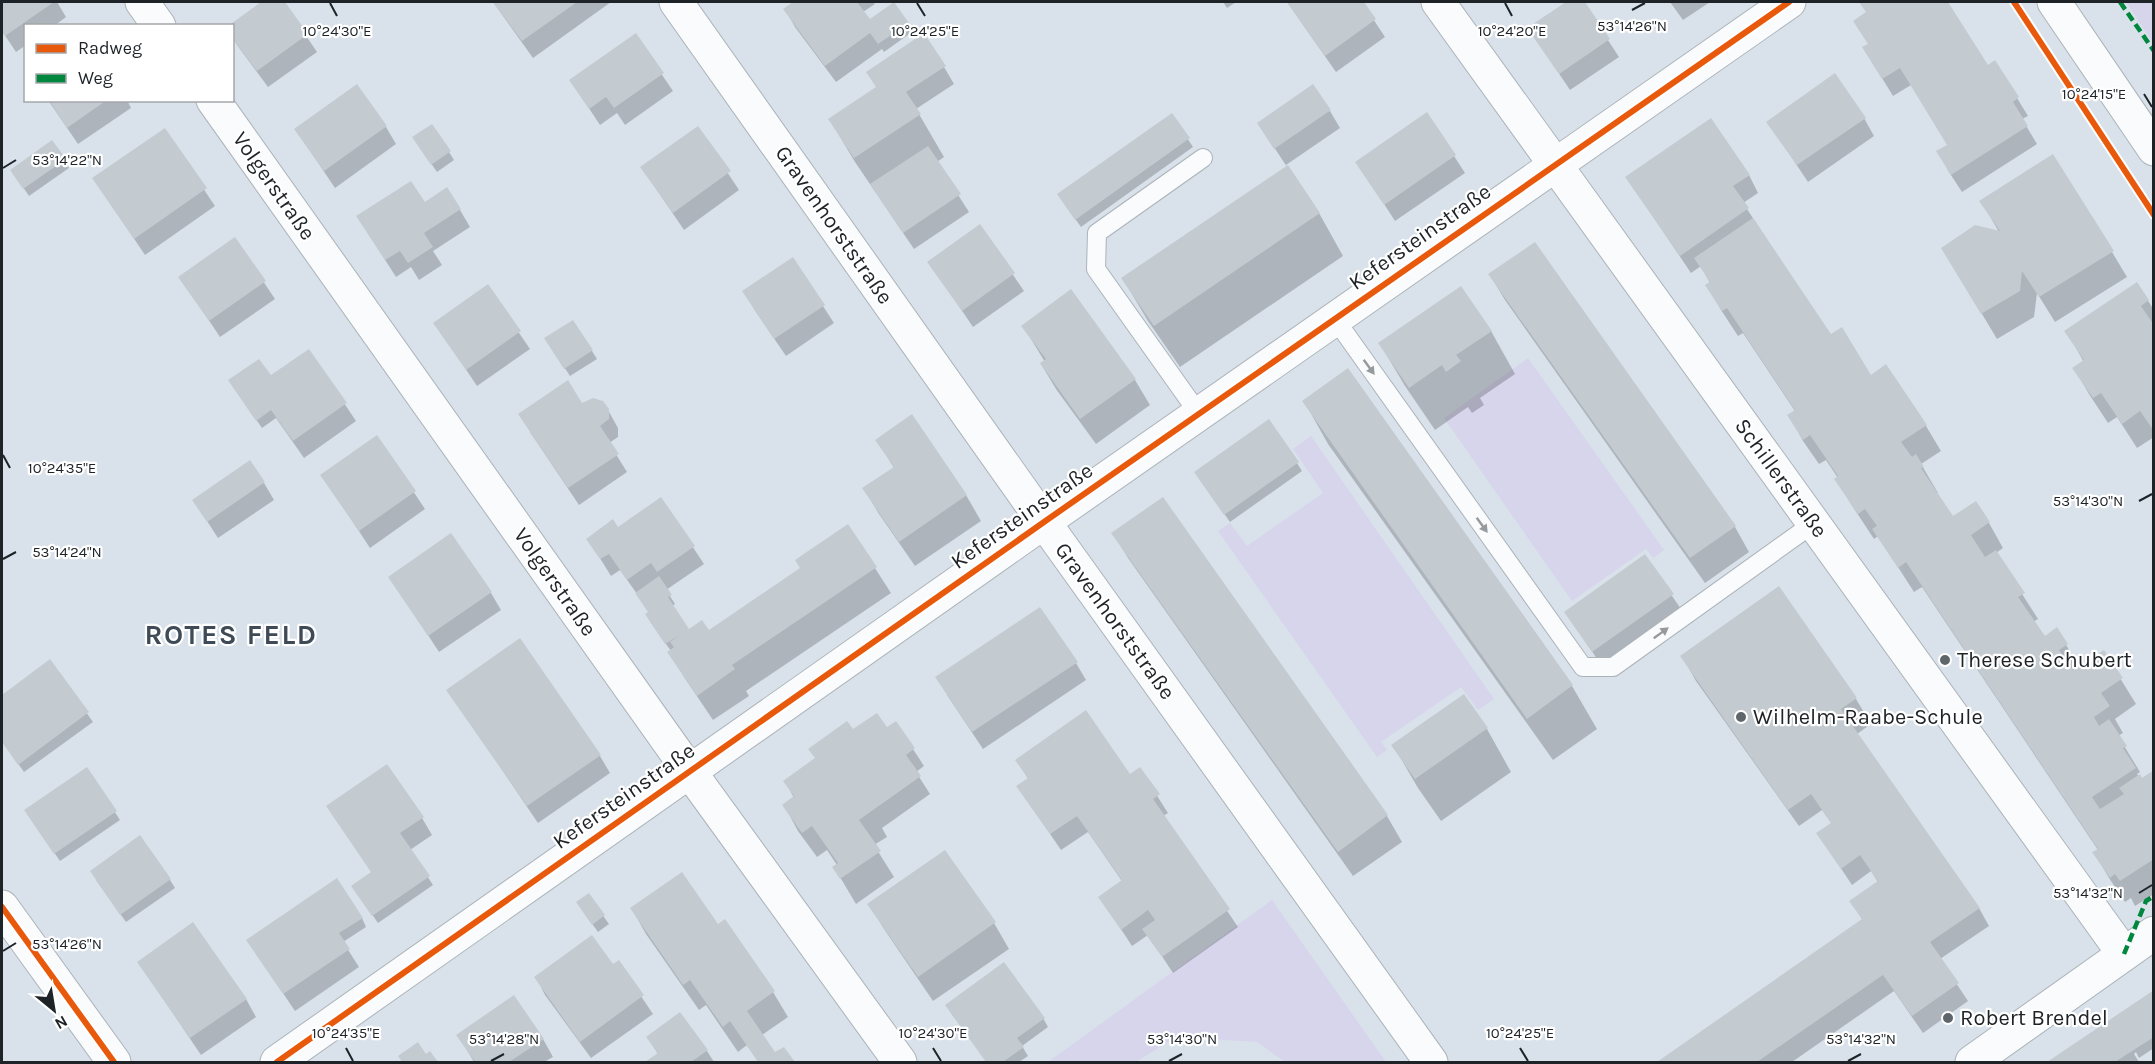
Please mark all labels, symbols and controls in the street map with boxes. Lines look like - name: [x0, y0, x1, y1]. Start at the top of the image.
- text: 53°14'26"N: [1597, 17, 1667, 35]
- text: 10°24'30"E: [303, 22, 371, 40]
- text: 10°24'25"E: [891, 22, 959, 40]
- text: 10°24'20"E: [1478, 22, 1546, 40]
- legend: [24, 24, 234, 102]
- text: Radweg: [78, 37, 142, 59]
- text: Weg: [78, 67, 113, 89]
- text: 10°24'15"E: [2062, 85, 2126, 103]
- street label: Volgerstraße: [227, 127, 321, 245]
- street label: Gravenhorststraße: [770, 141, 898, 309]
- text: 53°14'22"N: [32, 151, 102, 169]
- street label: Kefersteinstraße: [1344, 178, 1496, 296]
- one-way arrow: [1363, 358, 1375, 374]
- street label: Schillerstraße: [1729, 413, 1833, 543]
- street label: Kefersteinstraße: [946, 457, 1098, 575]
- text: 10°24'35"E: [28, 459, 96, 477]
- text: 53°14'30"N: [2053, 492, 2123, 510]
- one-way arrow: [1476, 517, 1488, 533]
- street label: Volgerstraße: [508, 523, 602, 641]
- street label: Gravenhorststraße: [1049, 537, 1181, 705]
- text: 53°14'24"N: [32, 543, 102, 561]
- district label: ROTES FELD: [144, 618, 318, 651]
- one-way arrow: [1652, 627, 1668, 639]
- place label: Therese Schubert: [1957, 647, 2132, 673]
- marker: Therese Schubert: [1938, 653, 1952, 667]
- place label: Wilhelm-Raabe-Schule: [1753, 704, 1983, 730]
- marker: Wilhelm-Raabe-Schule: [1734, 710, 1748, 724]
- street label: Kefersteinstraße: [548, 737, 700, 855]
- text: 53°14'32"N: [2053, 884, 2123, 902]
- text: 53°14'26"N: [32, 935, 102, 953]
- north arrow: [24, 980, 84, 1040]
- place label: Robert Brendel: [1960, 1005, 2108, 1031]
- text: N: [52, 1011, 71, 1034]
- marker: Robert Brendel: [1941, 1011, 1955, 1025]
- text: 10°24'35"E: [312, 1024, 380, 1042]
- text: 10°24'30"E: [899, 1024, 967, 1042]
- text: 10°24'25"E: [1486, 1024, 1554, 1042]
- text: 53°14'28"N: [469, 1030, 539, 1048]
- text: 53°14'30"N: [1147, 1030, 1217, 1048]
- text: 53°14'32"N: [1826, 1030, 1896, 1048]

